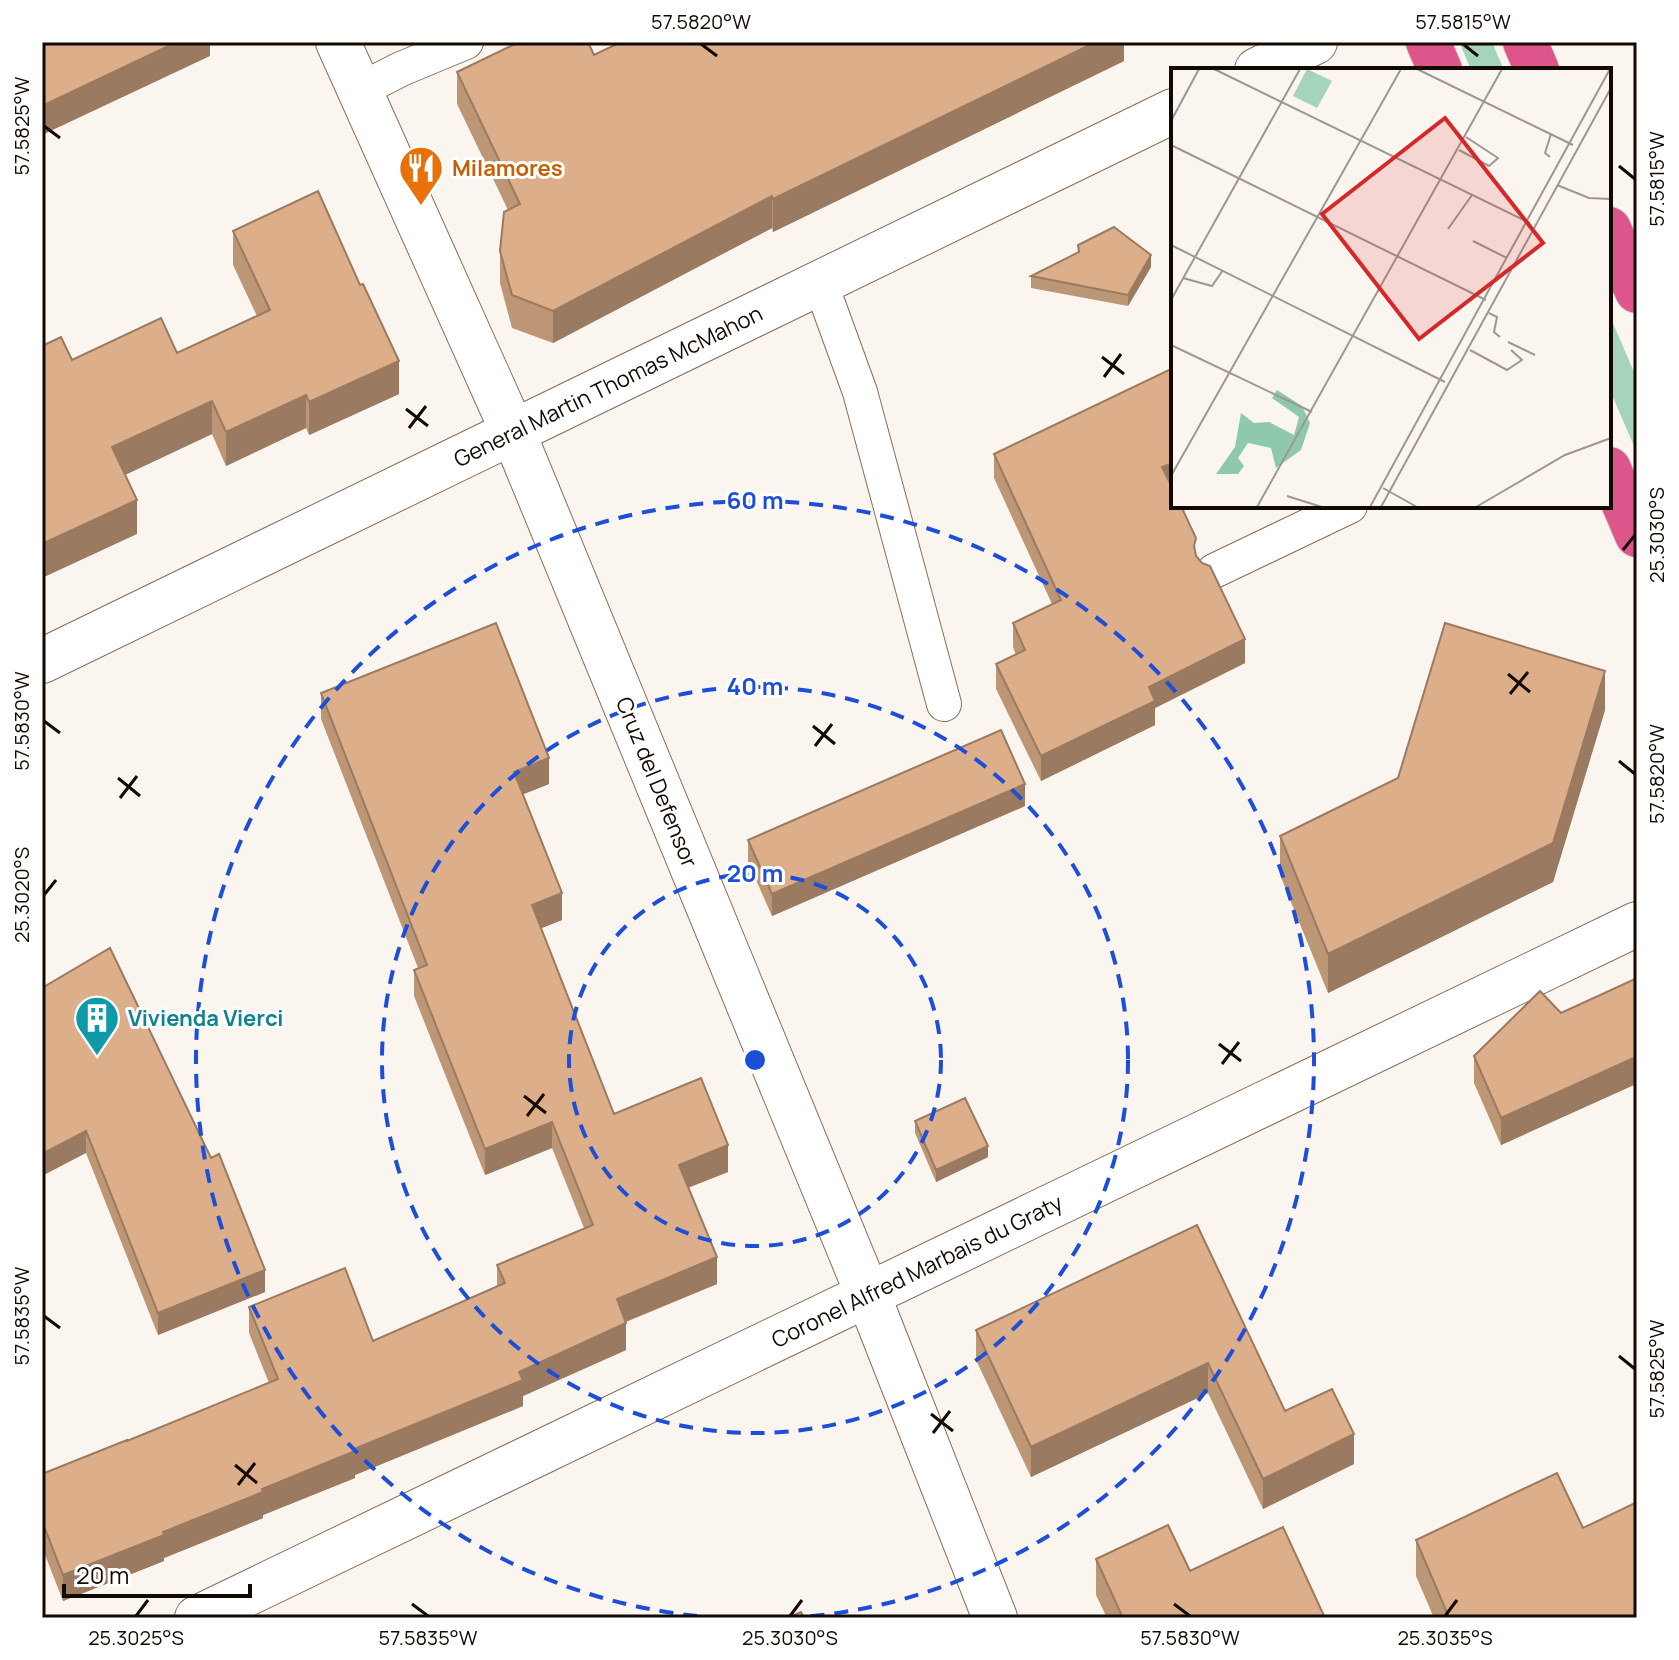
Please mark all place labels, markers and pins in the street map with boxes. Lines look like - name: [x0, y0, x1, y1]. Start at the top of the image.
- restaurant icon: Milamores: [397, 144, 445, 207]
- place label: Milamores: [452, 153, 563, 183]
- building icon: Vivienda Vierci: [73, 994, 121, 1057]
- place label: Vivienda Vierci: [128, 1003, 283, 1033]
- centre of rings: [741, 1046, 769, 1074]

